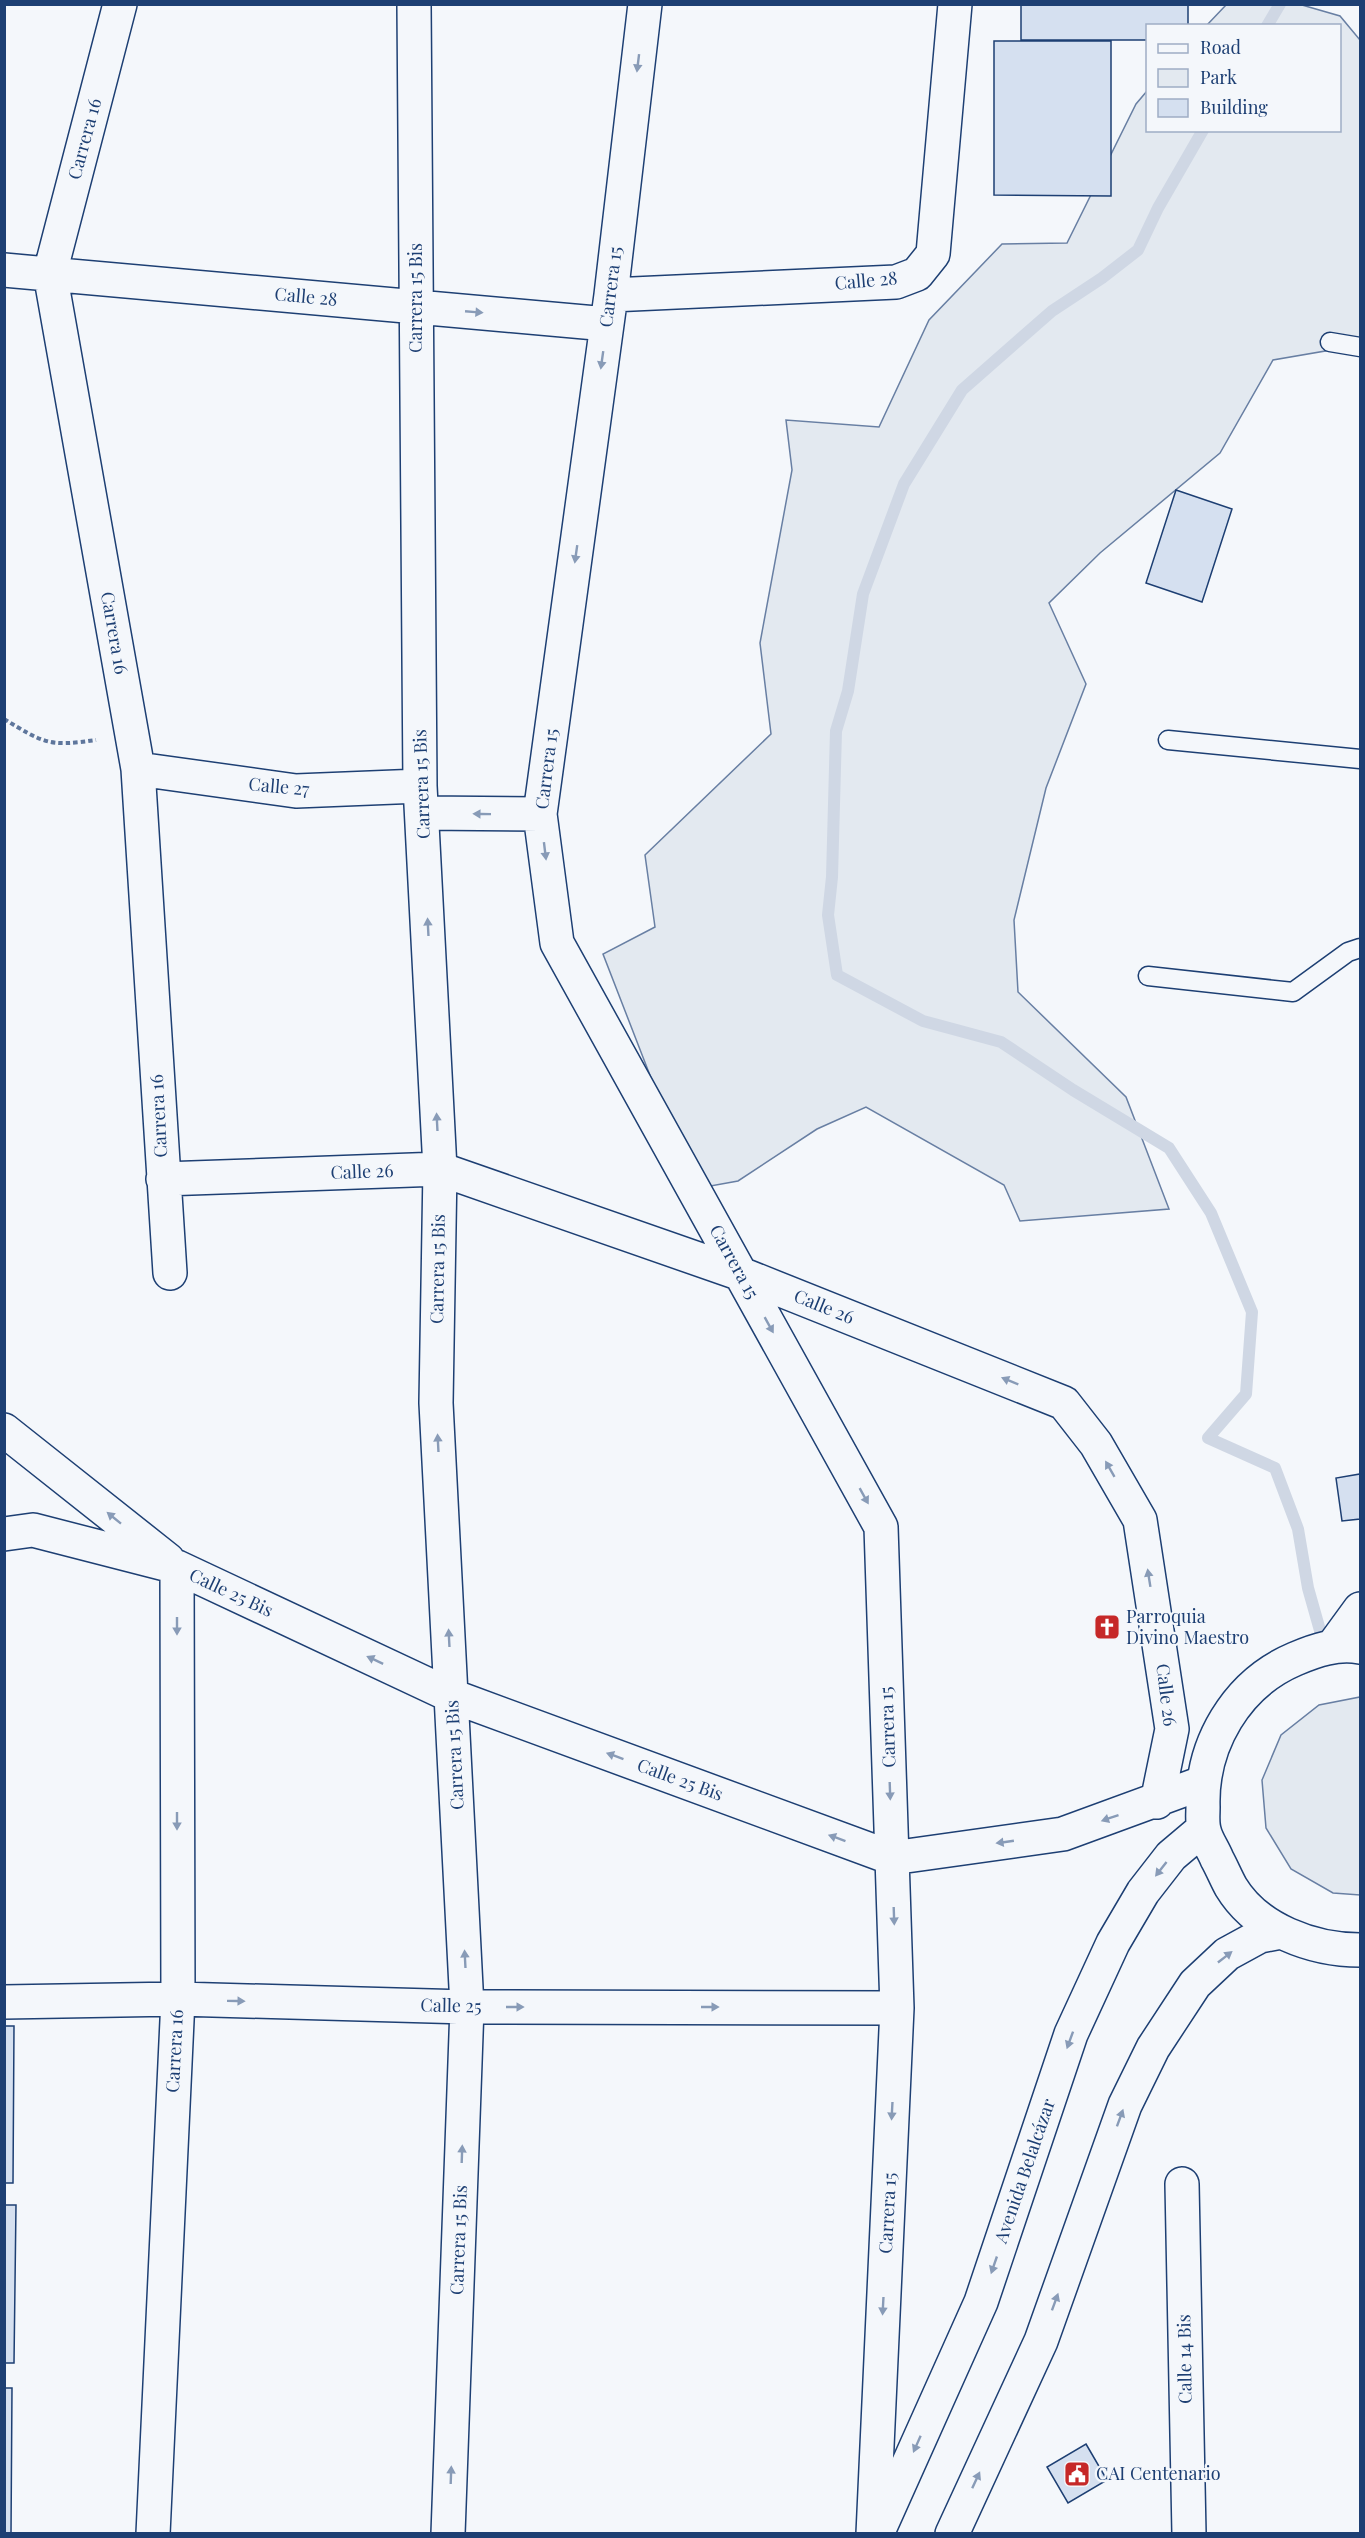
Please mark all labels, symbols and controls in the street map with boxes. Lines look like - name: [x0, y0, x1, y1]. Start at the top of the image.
- legend: [1146, 24, 1341, 132]
- text: Road: [1200, 35, 1241, 59]
- one-way arrow: [634, 53, 643, 72]
- text: Park: [1200, 65, 1237, 89]
- street label: Carrera 16: [62, 95, 106, 182]
- text: Building: [1200, 95, 1268, 119]
- street label: Carrera 15 Bis: [403, 243, 427, 353]
- street label: Carrera 15: [593, 245, 627, 329]
- street label: Calle 28: [833, 265, 898, 295]
- street label: Calle 28: [274, 281, 339, 311]
- one-way arrow: [465, 307, 484, 317]
- one-way arrow: [597, 351, 606, 370]
- one-way arrow: [571, 544, 580, 563]
- street label: Carrera 16: [96, 590, 134, 676]
- street label: Carrera 15: [529, 727, 563, 811]
- street label: Carrera 15 Bis: [407, 729, 435, 839]
- street label: Calle 27: [248, 771, 311, 801]
- one-way arrow: [472, 809, 491, 818]
- one-way arrow: [540, 841, 550, 860]
- one-way arrow: [423, 918, 432, 937]
- street label: Carrera 16: [144, 1074, 172, 1158]
- one-way arrow: [433, 1113, 442, 1132]
- street label: Calle 26: [330, 1158, 394, 1184]
- street label: Carrera 15 Bis: [424, 1214, 450, 1324]
- street label: Carrera 15: [705, 1220, 765, 1303]
- street label: Calle 26: [791, 1283, 858, 1329]
- one-way arrow: [764, 1317, 774, 1334]
- one-way arrow: [1000, 1376, 1018, 1386]
- one-way arrow: [434, 1434, 443, 1453]
- one-way arrow: [1105, 1461, 1116, 1477]
- one-way arrow: [859, 1487, 869, 1504]
- one-way arrow: [107, 1512, 122, 1524]
- street label: Calle 25 Bis: [186, 1562, 277, 1622]
- one-way arrow: [1144, 1569, 1153, 1588]
- place label: Parroquia Divino Maestro: [1126, 1604, 1249, 1649]
- church icon: Parroquia Divino Maestro: [1092, 1612, 1122, 1642]
- one-way arrow: [172, 1616, 182, 1635]
- one-way arrow: [444, 1628, 454, 1647]
- one-way arrow: [367, 1656, 384, 1665]
- street label: Calle 26: [1151, 1662, 1183, 1728]
- street label: Carrera 15: [874, 1686, 900, 1768]
- street label: Carrera 15 Bis: [439, 1700, 469, 1811]
- one-way arrow: [605, 1750, 623, 1760]
- street label: Calle 25 Bis: [634, 1752, 727, 1806]
- one-way arrow: [885, 1781, 894, 1800]
- one-way arrow: [172, 1811, 182, 1830]
- one-way arrow: [1101, 1814, 1119, 1823]
- one-way arrow: [828, 1832, 846, 1842]
- one-way arrow: [996, 1838, 1015, 1847]
- one-way arrow: [1155, 1861, 1167, 1876]
- one-way arrow: [889, 1907, 899, 1926]
- one-way arrow: [461, 1950, 470, 1969]
- one-way arrow: [1217, 1950, 1233, 1963]
- street label: Calle 25: [420, 1992, 482, 2018]
- one-way arrow: [227, 1996, 246, 2006]
- one-way arrow: [506, 2002, 525, 2012]
- one-way arrow: [701, 2002, 720, 2012]
- street label: Carrera 16: [160, 2009, 188, 2093]
- one-way arrow: [1064, 2031, 1074, 2049]
- street label: Avenida Belalcázar: [988, 2095, 1060, 2247]
- one-way arrow: [888, 2102, 897, 2121]
- one-way arrow: [1116, 2109, 1126, 2127]
- one-way arrow: [457, 2145, 467, 2164]
- street label: Carrera 15: [873, 2172, 901, 2254]
- street label: Carrera 15 Bis: [444, 2185, 472, 2295]
- one-way arrow: [988, 2256, 998, 2274]
- one-way arrow: [1050, 2293, 1060, 2311]
- one-way arrow: [879, 2296, 888, 2315]
- street label: Calle 14 Bis: [1171, 2314, 1197, 2404]
- one-way arrow: [912, 2435, 921, 2453]
- public building icon: CAI Centenario: [1062, 2459, 1092, 2489]
- place label: CAI Centenario: [1096, 2461, 1221, 2485]
- one-way arrow: [446, 2466, 455, 2485]
- one-way arrow: [972, 2472, 981, 2489]

